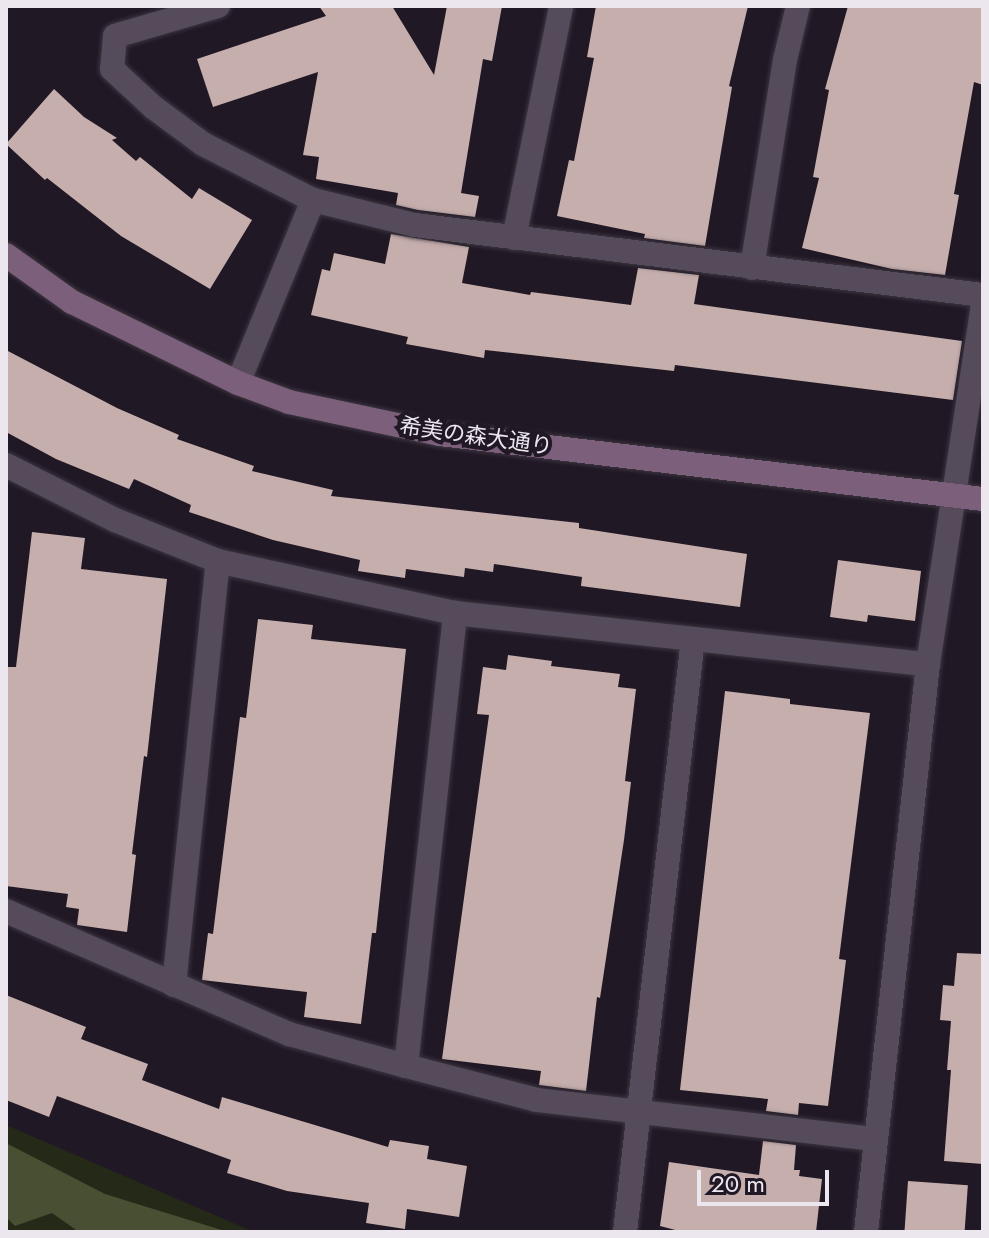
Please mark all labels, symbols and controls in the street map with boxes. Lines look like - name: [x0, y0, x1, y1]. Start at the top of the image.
- street label: 希美の森大通り: [398, 412, 554, 460]
- scale bar: [701, 1154, 833, 1204]
- text: 20 m: [711, 1166, 765, 1201]

